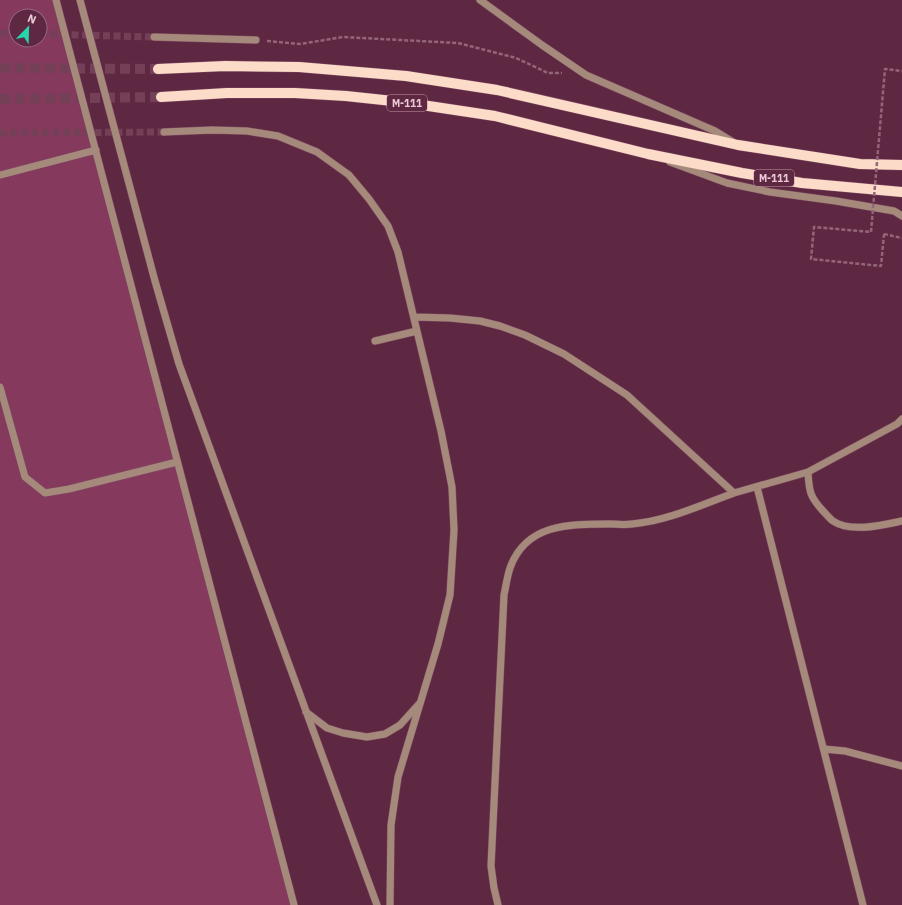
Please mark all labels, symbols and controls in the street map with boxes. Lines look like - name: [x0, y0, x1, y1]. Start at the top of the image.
- north arrow: [8, 8, 48, 48]
- text: N: [26, 11, 38, 27]
- road number: M-111: [387, 95, 427, 111]
- road number: M-111: [754, 170, 794, 186]

